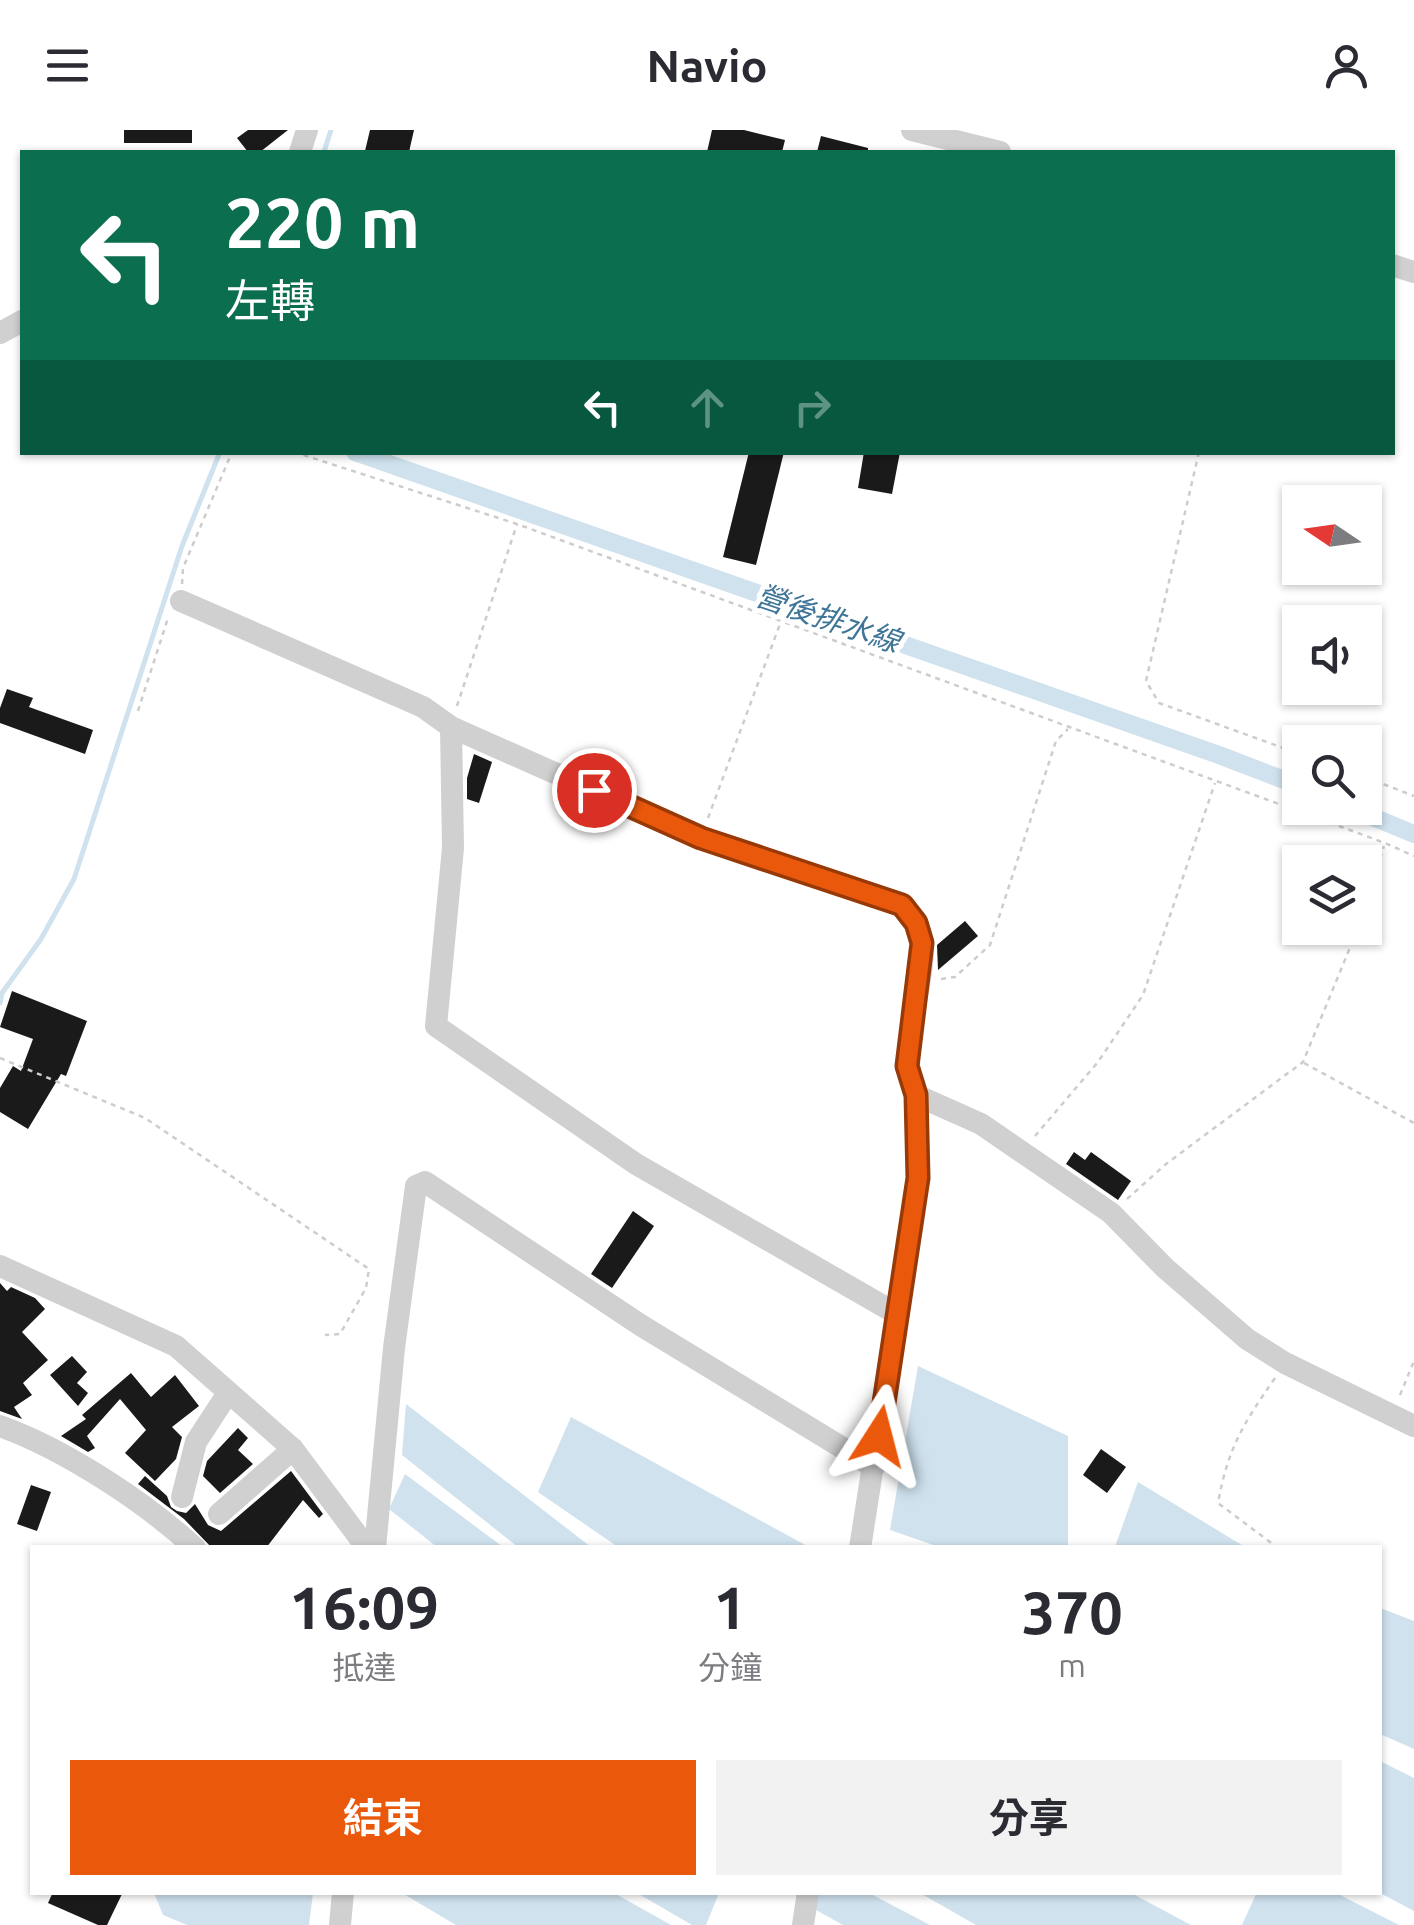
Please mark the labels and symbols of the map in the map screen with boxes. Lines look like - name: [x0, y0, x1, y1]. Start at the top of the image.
- north arrow: [1282, 485, 1382, 585]
- water label: 營後排水線: [752, 578, 908, 660]
- pin: [552, 748, 637, 833]
- position arrow: [827, 1384, 931, 1488]

